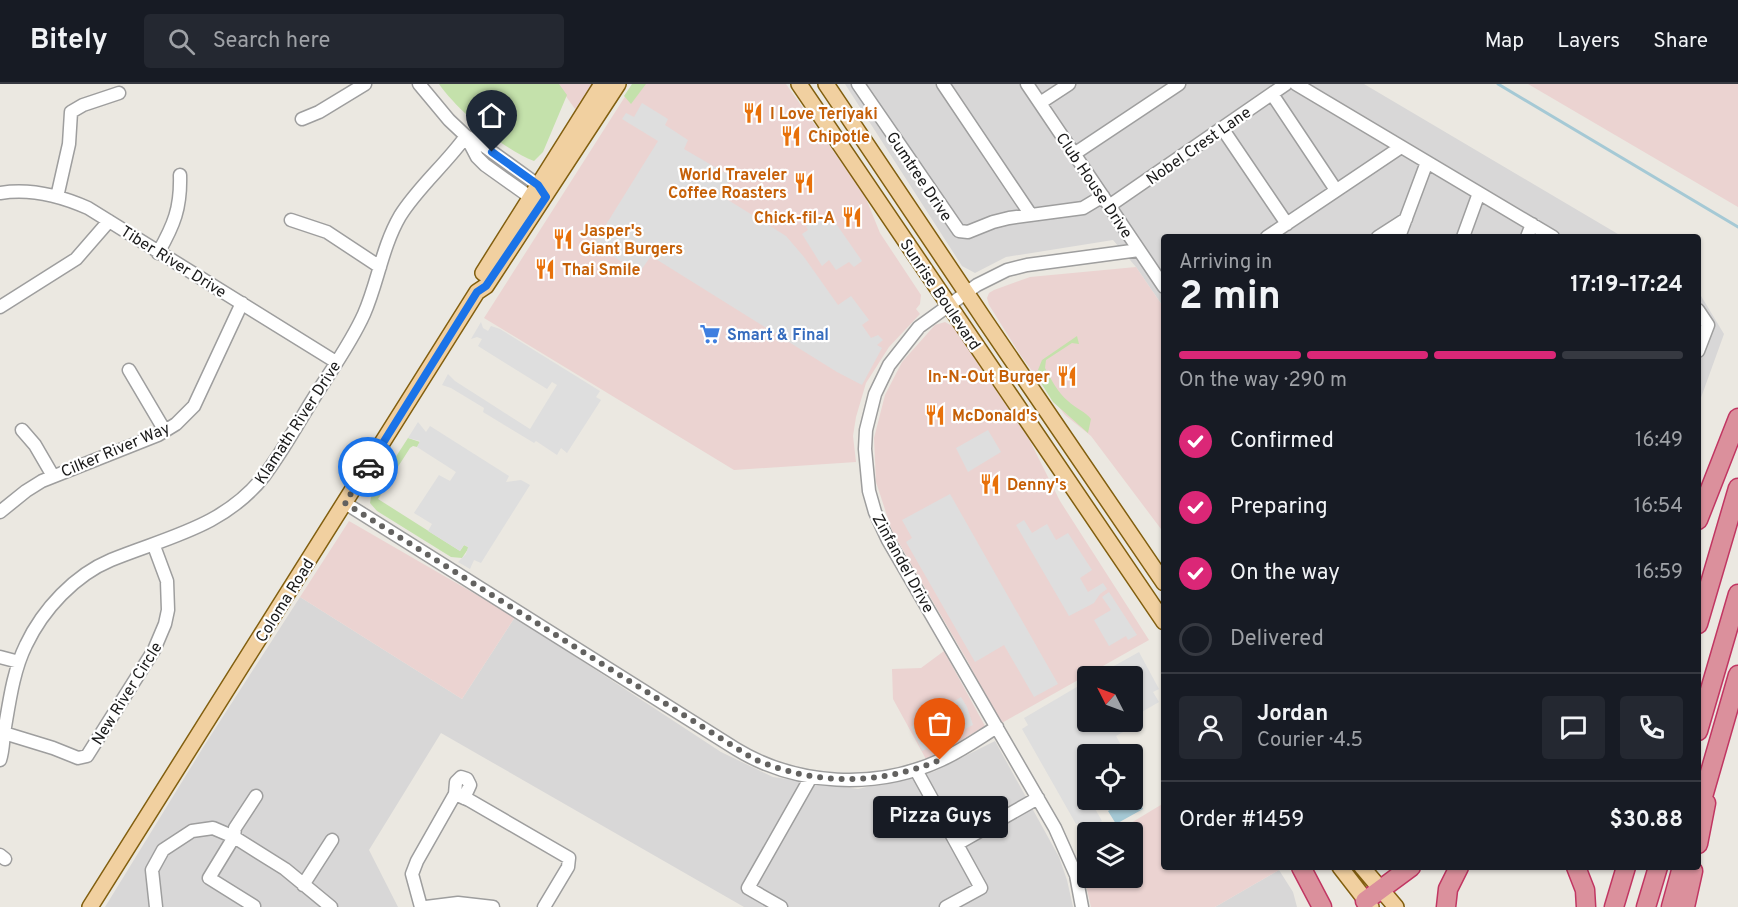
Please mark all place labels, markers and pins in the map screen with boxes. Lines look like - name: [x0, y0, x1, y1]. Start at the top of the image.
- pin: [466, 90, 517, 152]
- restaurant icon: I Love Teriyaki: [741, 101, 765, 125]
- place label: I Love Teriyaki: [770, 105, 878, 125]
- restaurant icon: Chipotle: [779, 124, 803, 148]
- place label: Chipotle: [808, 128, 870, 148]
- place label: World Traveler Coffee Roasters: [668, 166, 787, 204]
- restaurant icon: World Traveler Coffee Roasters: [792, 171, 816, 195]
- restaurant icon: Chick-fil-A: [840, 205, 864, 229]
- place label: Chick-fil-A: [754, 209, 835, 229]
- place label: Jasper's Giant Burgers: [580, 222, 683, 260]
- restaurant icon: Jasper's Giant Burgers: [551, 227, 575, 251]
- restaurant icon: Thai Smile: [533, 257, 557, 281]
- place label: Thai Smile: [562, 261, 641, 281]
- supermarket icon: Smart & Final: [698, 322, 722, 346]
- place label: Smart & Final: [727, 326, 829, 346]
- restaurant icon: In-N-Out Burger: [1055, 364, 1079, 388]
- place label: In-N-Out Burger: [928, 368, 1050, 388]
- restaurant icon: McDonald's: [923, 403, 947, 427]
- place label: McDonald's: [952, 407, 1038, 427]
- restaurant icon: Denny's: [978, 472, 1002, 496]
- place label: Denny's: [1007, 476, 1067, 496]
- pin: [914, 698, 965, 760]
- callout: Pizza Guys: [872, 796, 1008, 838]

